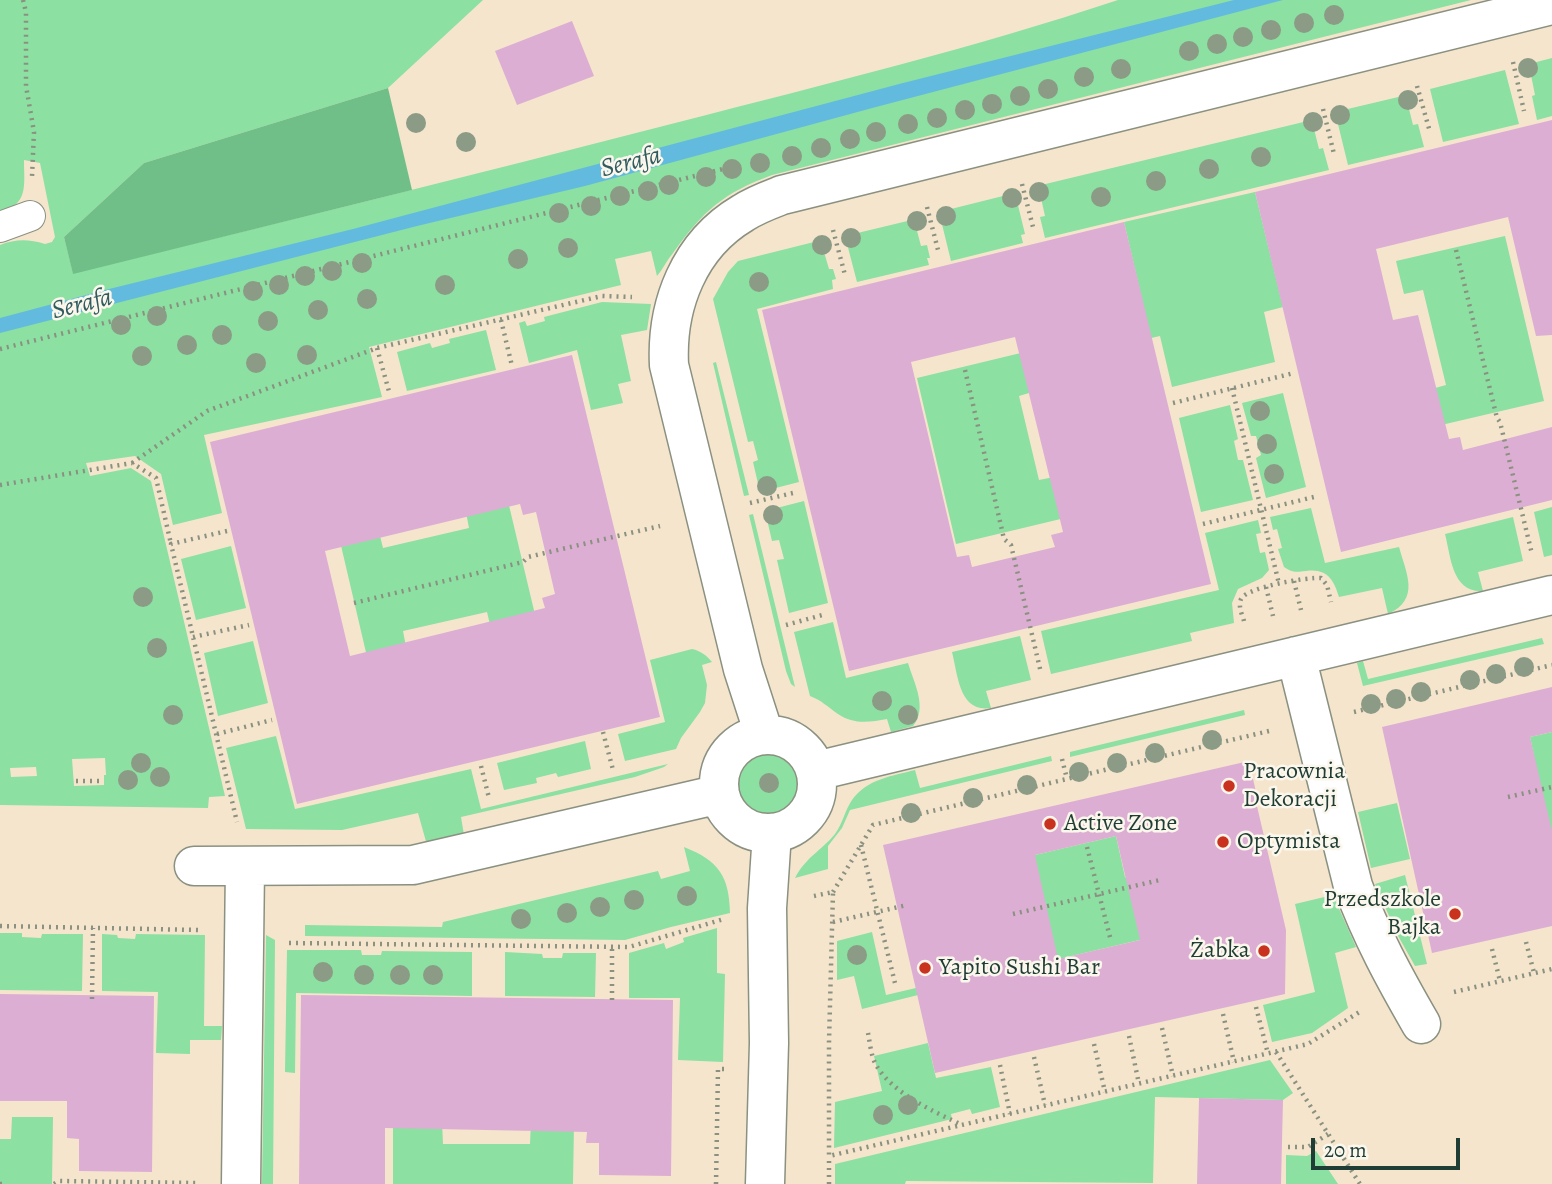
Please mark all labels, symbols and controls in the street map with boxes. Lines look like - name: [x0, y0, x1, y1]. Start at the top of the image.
- water label: Serafa: [598, 140, 664, 186]
- water label: Serafa: [49, 282, 115, 328]
- place label: Pracownia Dekoracji: [1243, 758, 1346, 814]
- marker: Pracownia Dekoracji: [1221, 778, 1237, 794]
- place label: Active Zone: [1064, 810, 1177, 838]
- marker: Active Zone: [1042, 816, 1058, 832]
- place label: Optymista: [1237, 828, 1340, 856]
- marker: Optymista: [1215, 834, 1231, 850]
- place label: Przedszkole Bajka: [1323, 886, 1441, 942]
- marker: Przedszkole Bajka: [1447, 906, 1463, 922]
- place label: Żabka: [1190, 937, 1250, 965]
- marker: Żabka: [1256, 943, 1272, 959]
- place label: Yapito Sushi Bar: [939, 954, 1100, 982]
- marker: Yapito Sushi Bar: [917, 960, 933, 976]
- scale bar: [1314, 1124, 1463, 1168]
- text: 20 m: [1324, 1136, 1367, 1164]

